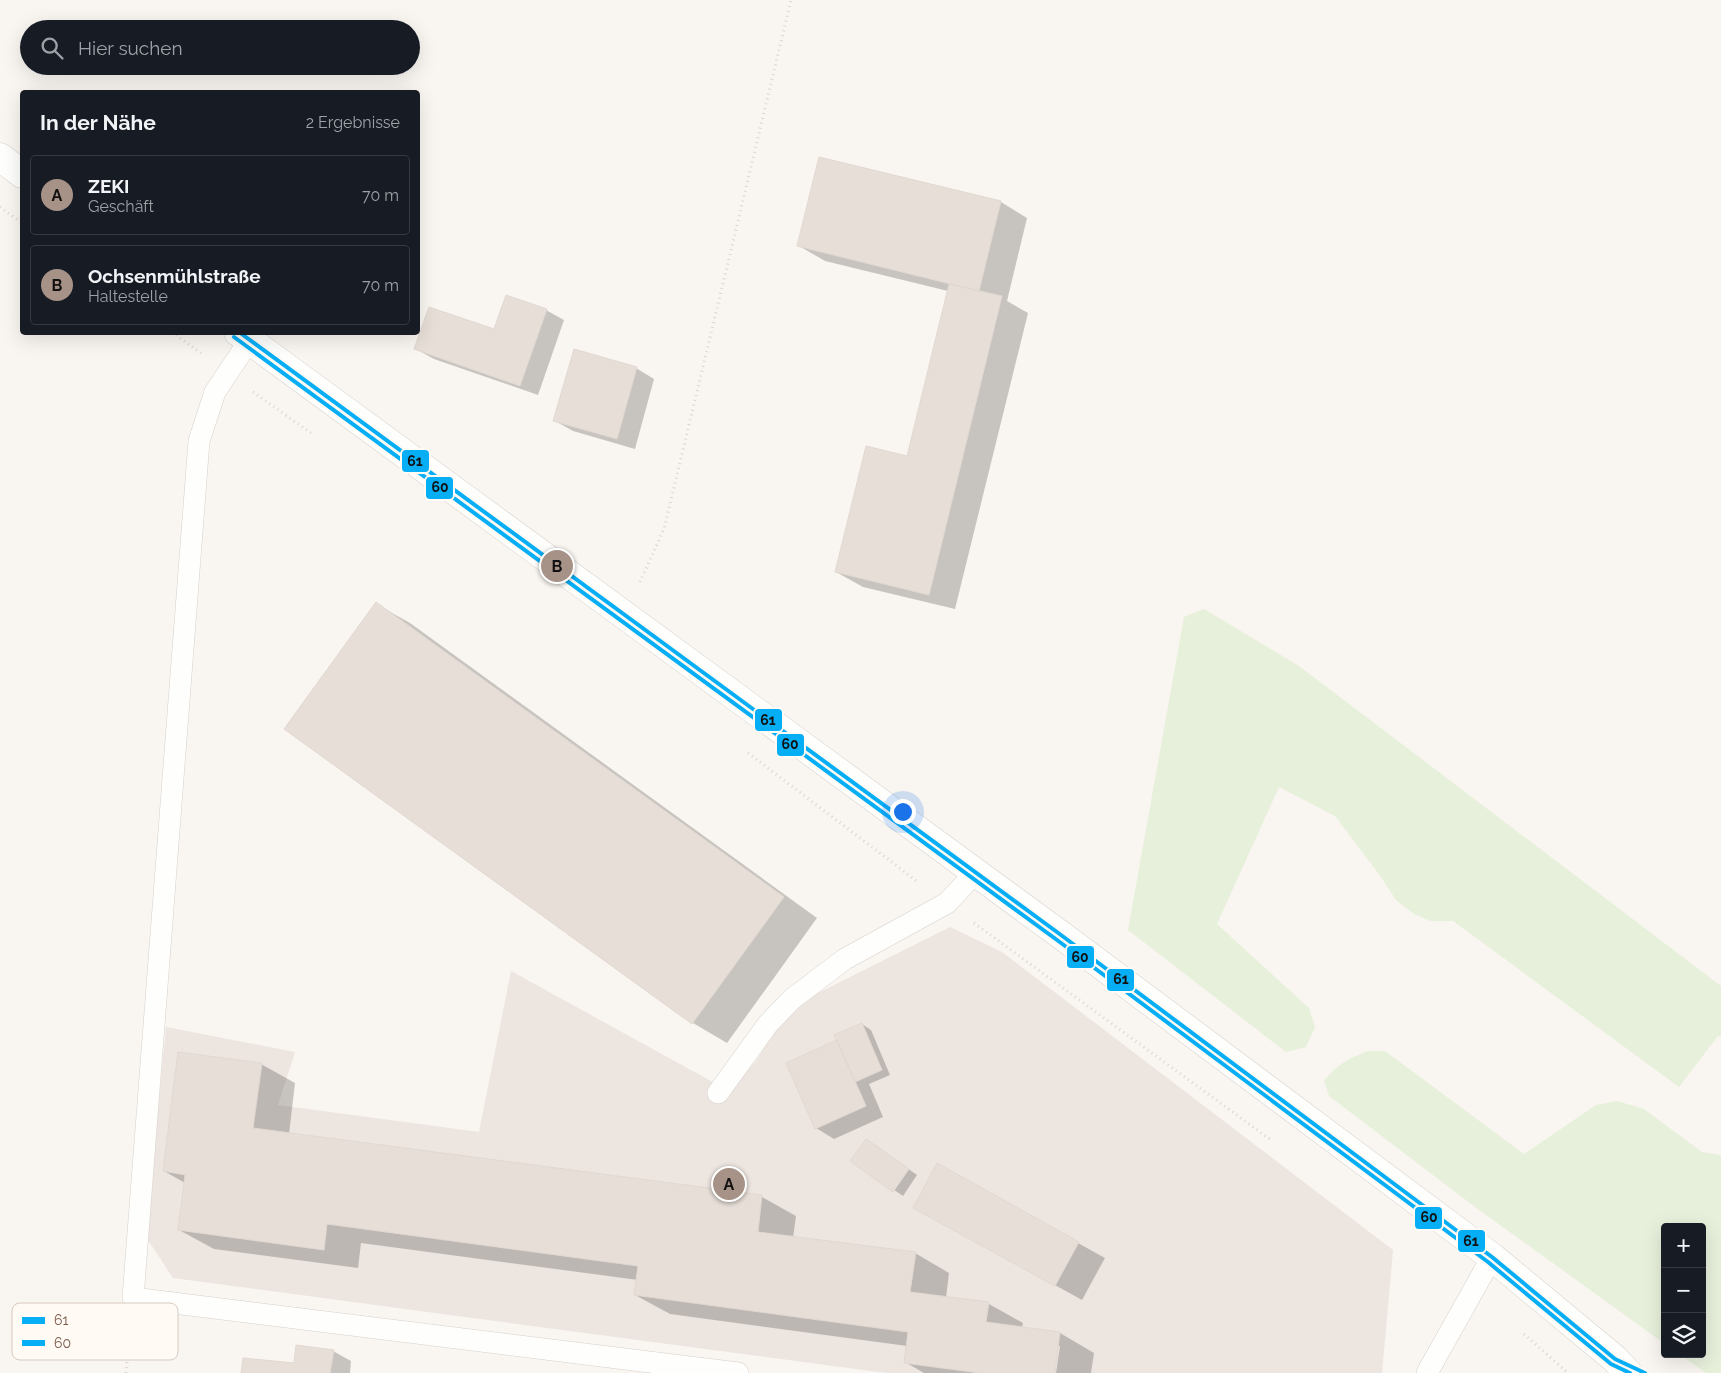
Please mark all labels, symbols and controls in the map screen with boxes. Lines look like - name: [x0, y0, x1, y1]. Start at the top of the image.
- search box: [20, 20, 420, 75]
- icon: search: [38, 34, 66, 62]
- text: Hier suchen: [78, 37, 183, 59]
- text: In der Nähe: [40, 110, 156, 135]
- text: 2 Ergebnisse: [306, 113, 400, 132]
- text: ZEKI: [88, 175, 129, 197]
- text: A: [52, 186, 62, 205]
- text: 70 m: [362, 186, 399, 205]
- text: Geschäft: [88, 197, 154, 216]
- text: Ochsenmühlstraße: [88, 265, 261, 287]
- text: B: [52, 276, 62, 295]
- text: 70 m: [362, 276, 399, 295]
- text: Haltestelle: [88, 287, 168, 306]
- line badge: 61: [401, 449, 430, 473]
- text: 61: [407, 453, 423, 469]
- line badge: 60: [425, 476, 454, 500]
- text: 60: [431, 479, 449, 495]
- pin: B: [541, 547, 573, 585]
- line badge: 61: [754, 708, 783, 732]
- text: 61: [760, 712, 776, 728]
- line badge: 60: [776, 733, 805, 757]
- text: 60: [781, 736, 799, 752]
- your location: [890, 799, 916, 825]
- line badge: 60: [1066, 945, 1095, 969]
- text: 60: [1071, 949, 1089, 965]
- line badge: 61: [1106, 968, 1135, 992]
- text: 61: [1113, 971, 1129, 987]
- pin: A: [713, 1165, 745, 1203]
- line badge: 60: [1414, 1206, 1443, 1230]
- text: 60: [1420, 1209, 1438, 1225]
- map controls: [1661, 1223, 1706, 1358]
- button: +: [1661, 1223, 1706, 1268]
- line badge: 61: [1457, 1229, 1486, 1253]
- text: 61: [1463, 1233, 1479, 1249]
- button: −: [1661, 1268, 1706, 1313]
- legend: [12, 1303, 178, 1360]
- text: 61: [54, 1312, 68, 1328]
- button: layers: [1661, 1313, 1706, 1358]
- text: 60: [54, 1335, 71, 1351]

